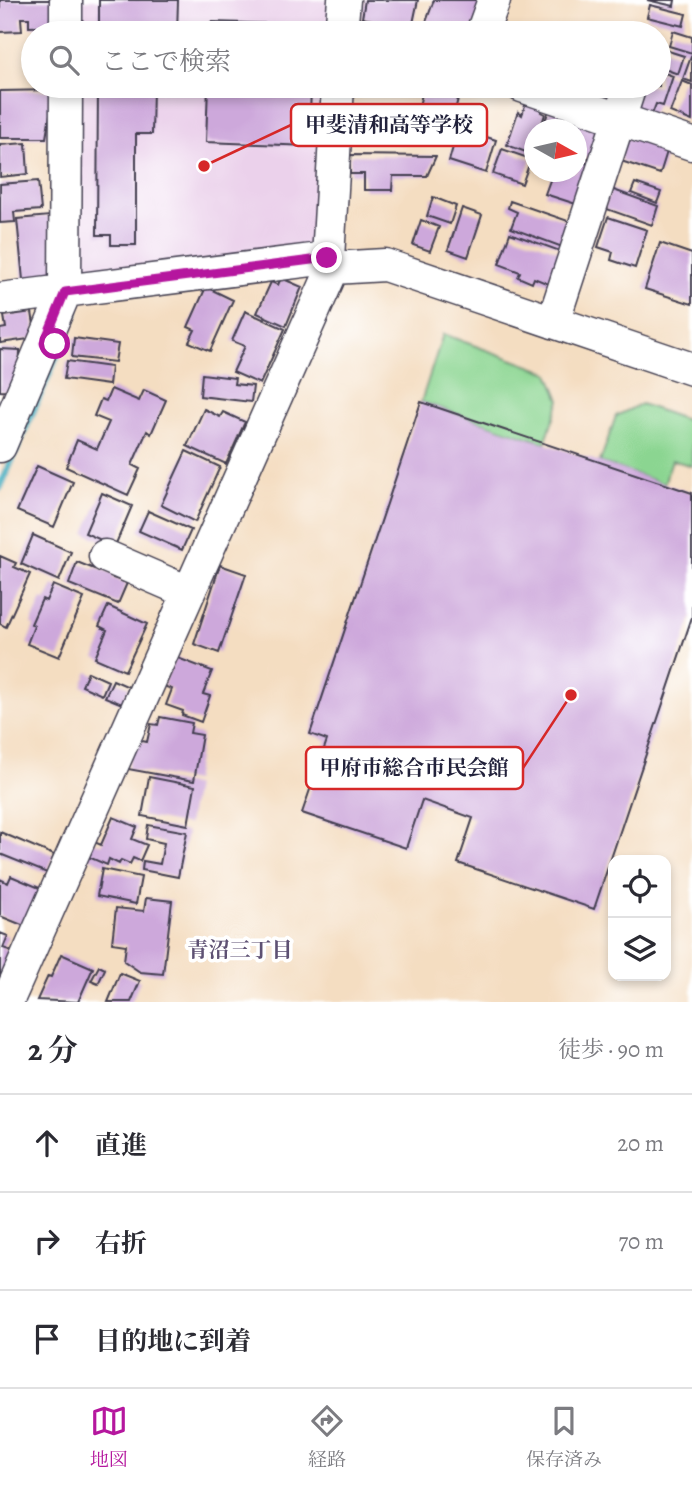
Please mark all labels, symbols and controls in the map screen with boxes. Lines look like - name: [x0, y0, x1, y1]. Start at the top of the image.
- search box: [21, 21, 671, 98]
- icon: search: [45, 41, 83, 79]
- text: ここで検索: [101, 44, 231, 79]
- callout: 甲斐清和高等学校: [291, 104, 487, 146]
- text: 甲斐清和高等学校: [305, 111, 473, 139]
- north arrow: [524, 119, 587, 182]
- route end: [311, 242, 342, 273]
- route start: [39, 328, 70, 359]
- callout: 甲府市総合市民会館: [306, 747, 523, 789]
- text: 甲府市総合市民会館: [320, 754, 509, 782]
- map controls: [608, 855, 671, 981]
- button: locate: [608, 855, 671, 918]
- button: layers: [608, 918, 671, 981]
- district label: 青沼三丁目: [188, 936, 293, 964]
- text: 2 分: [28, 1030, 78, 1070]
- text: 徒歩 · 90 m: [558, 1034, 664, 1065]
- icon: ahead: [28, 1124, 66, 1162]
- text: 直進: [95, 1128, 147, 1163]
- text: 20 m: [617, 1128, 664, 1159]
- icon: right: [28, 1222, 66, 1260]
- text: 右折: [95, 1226, 147, 1261]
- text: 70 m: [618, 1226, 664, 1257]
- icon: arrive: [28, 1320, 66, 1358]
- text: 目的地に到着: [95, 1324, 251, 1359]
- tab: 地図: [90, 1402, 128, 1473]
- tab: 経路: [308, 1402, 346, 1473]
- tab: 保存済み: [526, 1402, 602, 1473]

